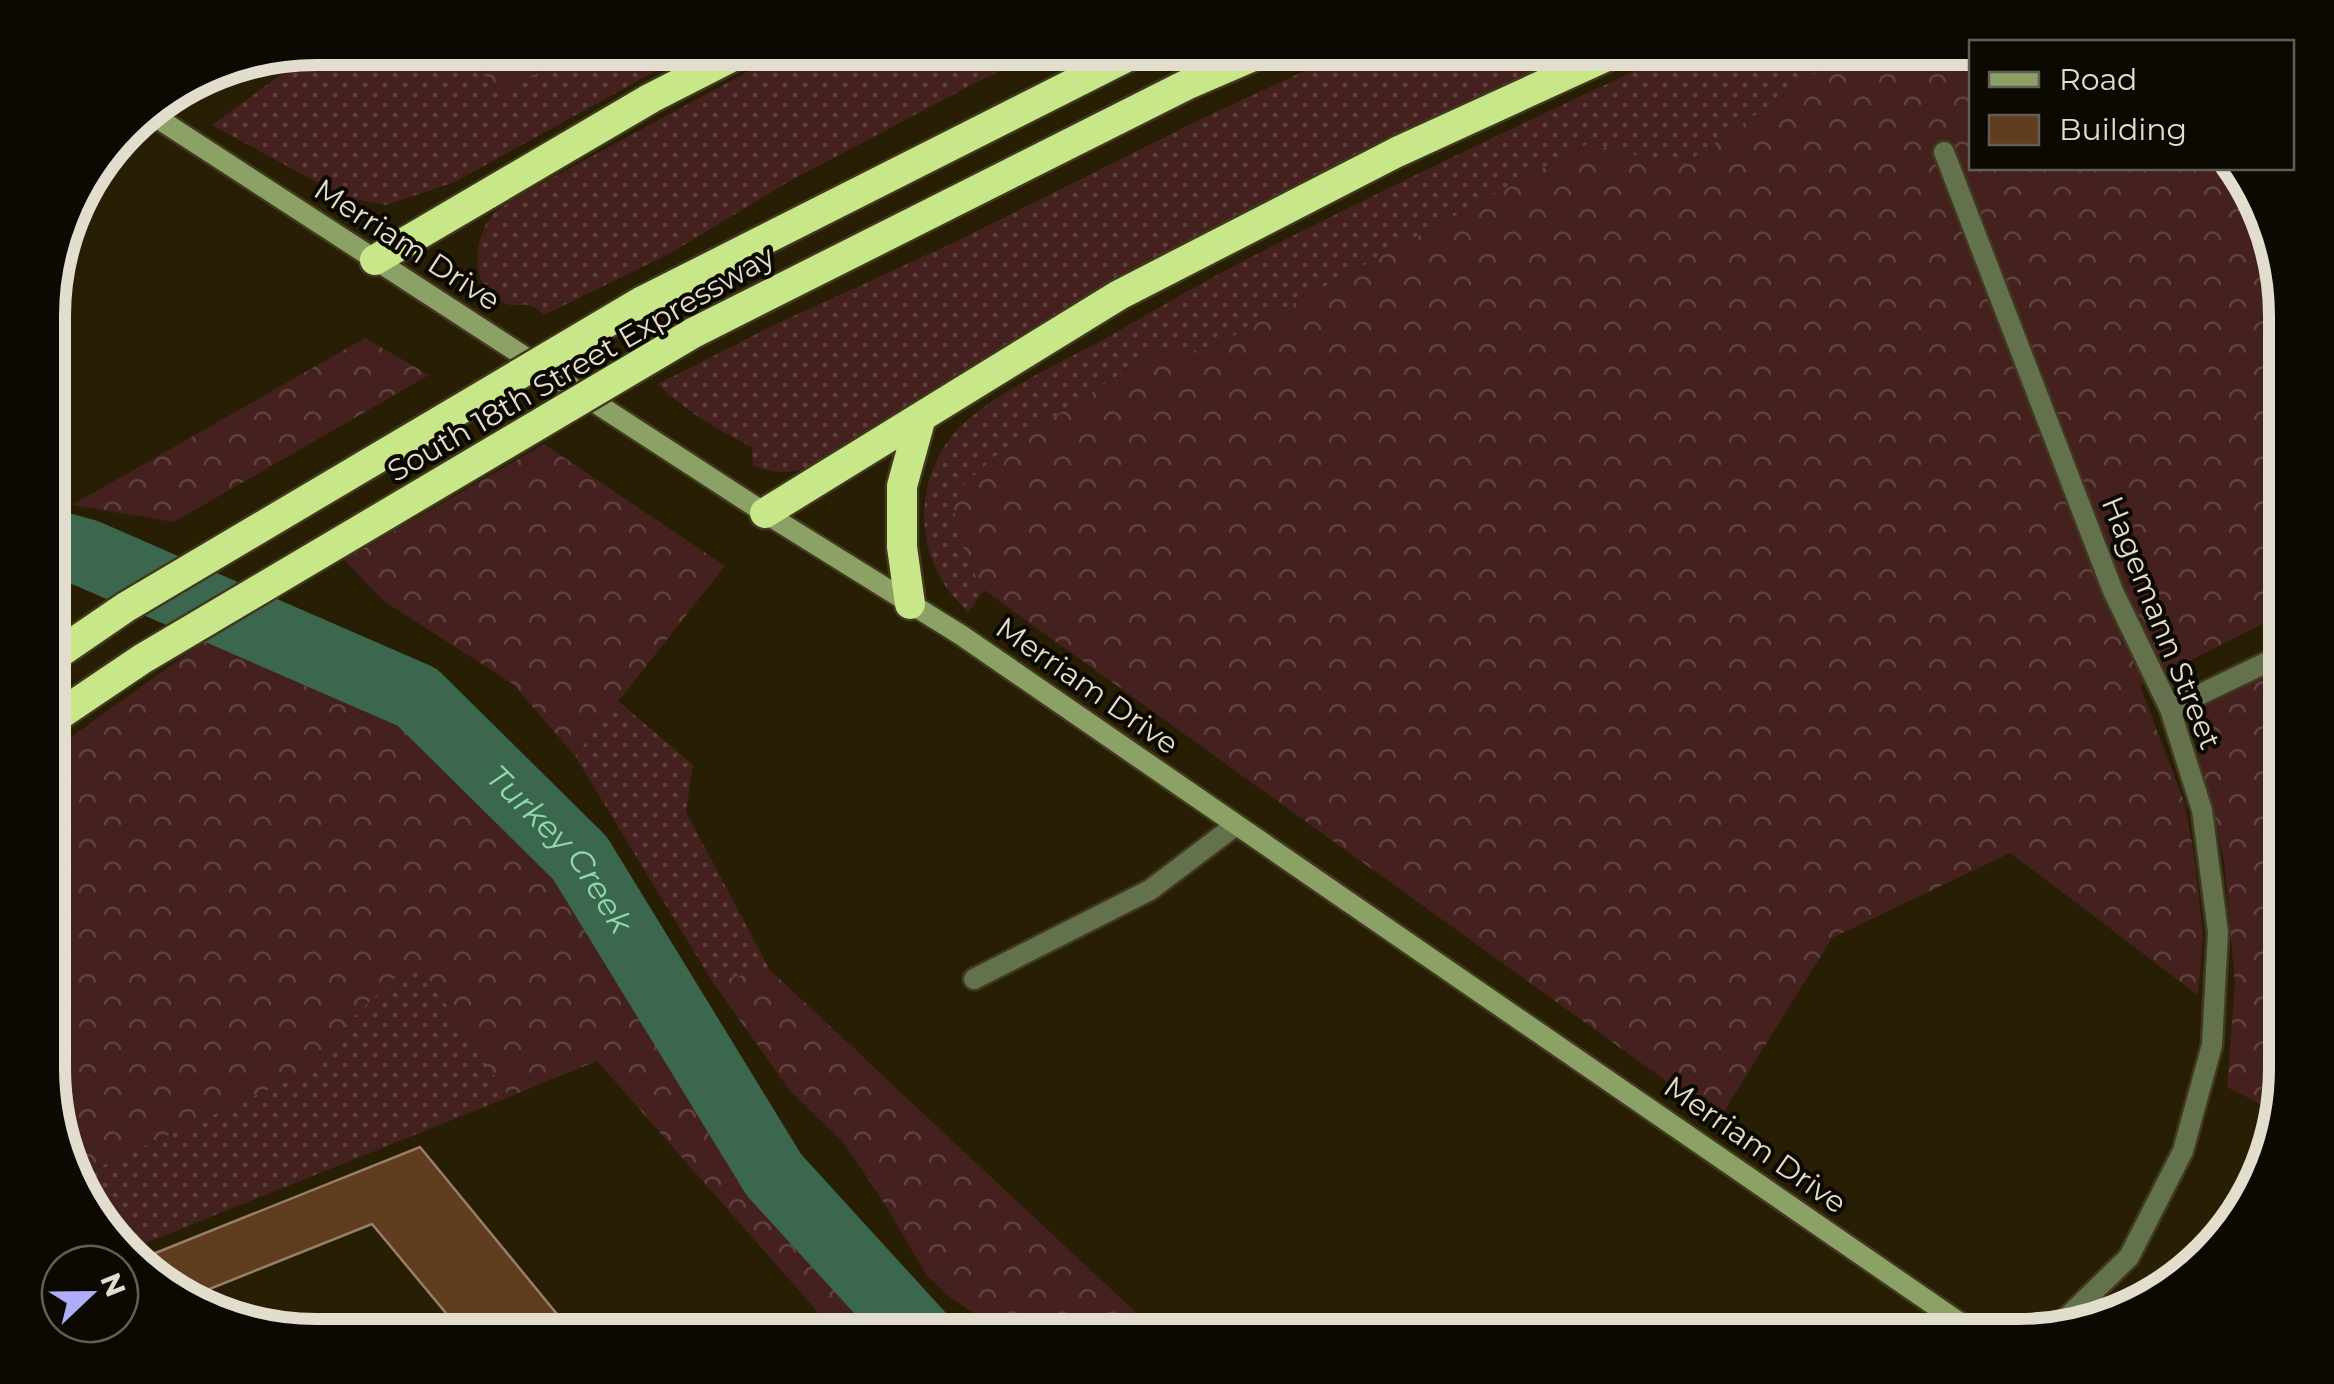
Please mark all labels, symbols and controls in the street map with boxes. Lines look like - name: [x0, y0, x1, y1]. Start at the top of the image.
- legend: [1969, 40, 2294, 170]
- text: Road: [2059, 61, 2137, 98]
- text: Building: [2059, 111, 2187, 148]
- street label: Merriam Drive: [307, 171, 507, 318]
- street label: South 18th Street Expressway: [381, 237, 781, 490]
- street label: Hagemann Street: [2094, 491, 2229, 755]
- street label: Merriam Drive: [989, 609, 1186, 762]
- water label: Turkey Creek: [479, 757, 642, 942]
- street label: Merriam Drive: [1657, 1068, 1854, 1221]
- north arrow: [40, 1244, 140, 1344]
- text: N: [93, 1268, 133, 1301]

